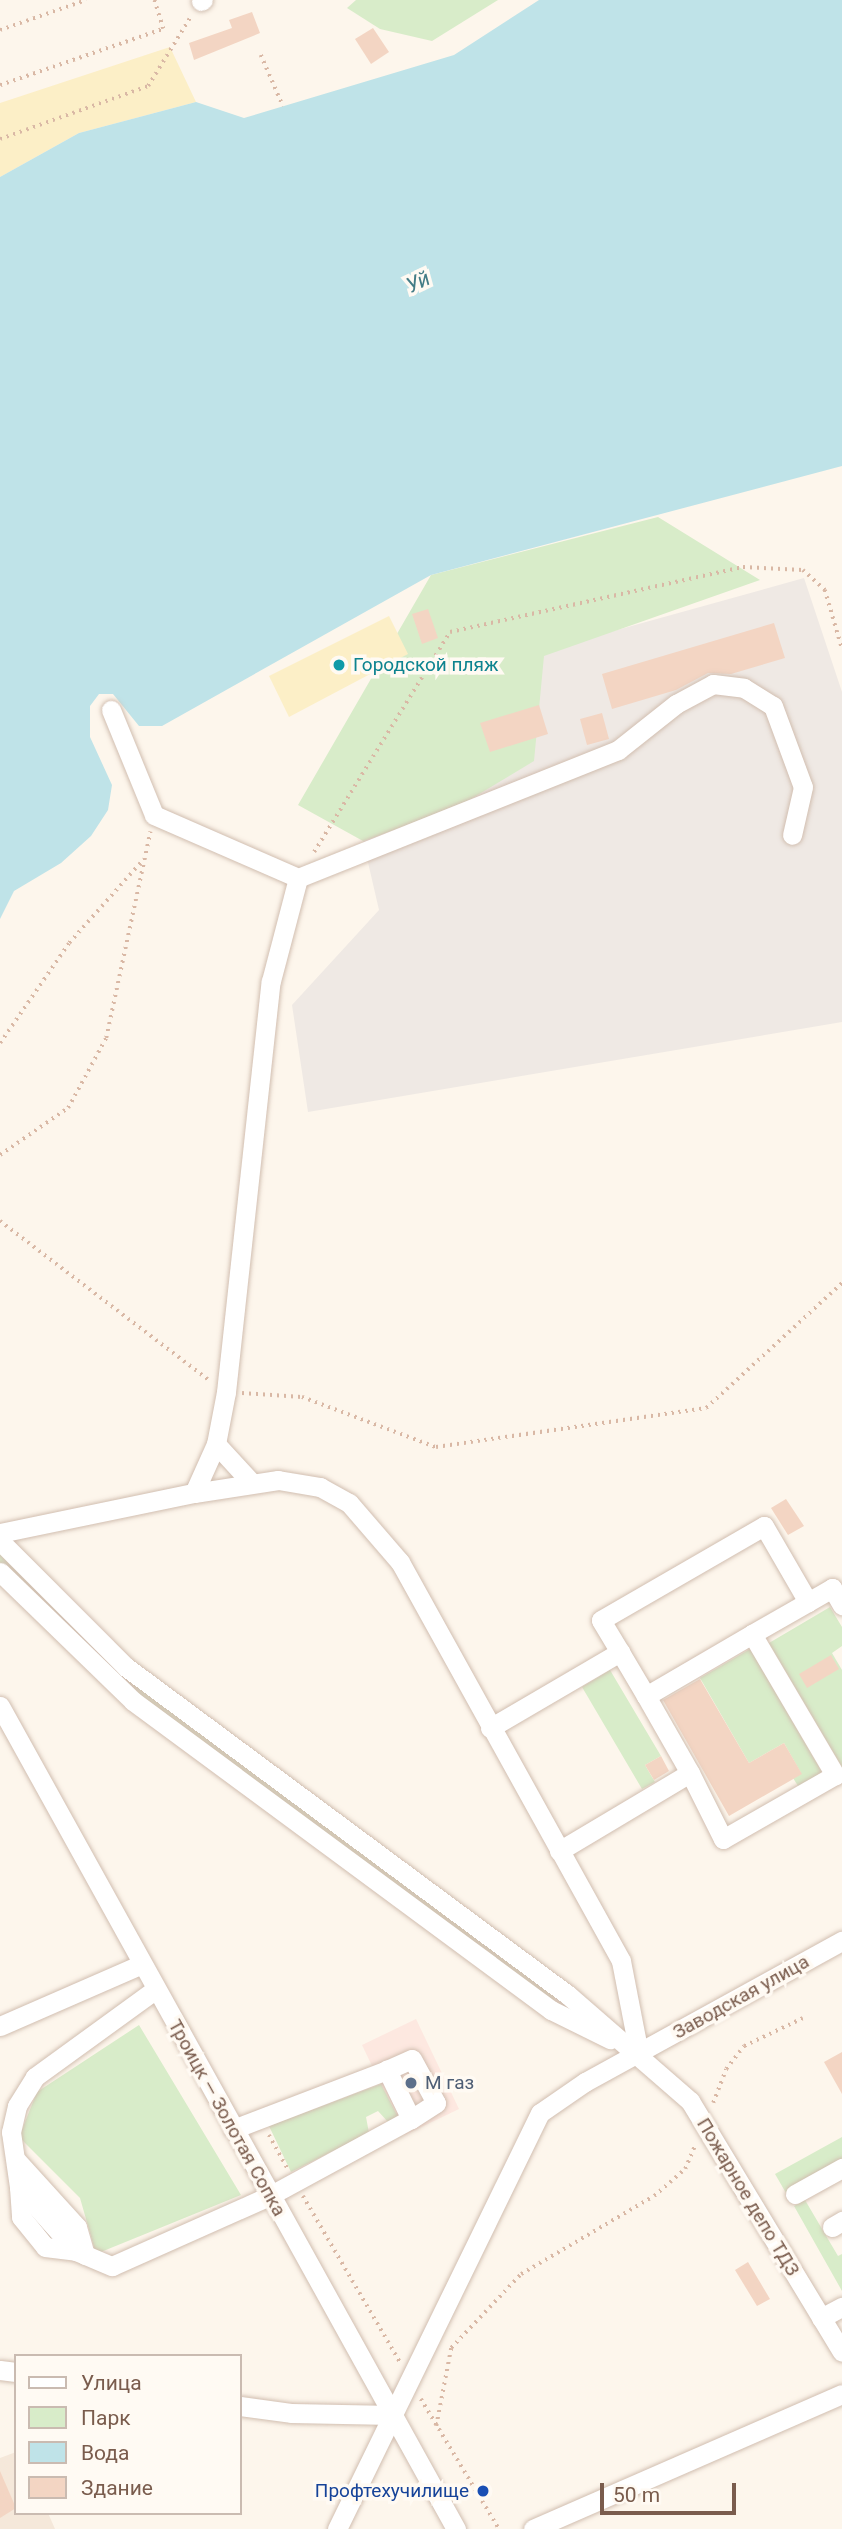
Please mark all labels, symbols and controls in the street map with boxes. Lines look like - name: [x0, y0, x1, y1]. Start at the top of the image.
- water label: Уй: [402, 266, 434, 298]
- place label: Городской пляж: [353, 654, 498, 676]
- marker: Городской пляж: [331, 657, 347, 673]
- street label: Заводская улица: [669, 1950, 813, 2044]
- street label: Троицк — Золотая Сопка: [163, 2016, 291, 2220]
- place label: М газ: [425, 2072, 474, 2094]
- marker: М газ: [403, 2075, 419, 2091]
- street label: Пожарное депо ТДЗ: [692, 2114, 804, 2280]
- legend: [14, 2354, 242, 2515]
- text: Улица: [81, 2371, 142, 2395]
- text: Парк: [81, 2406, 131, 2430]
- text: Вода: [81, 2441, 129, 2465]
- scale bar: [604, 2470, 740, 2514]
- text: Здание: [81, 2476, 153, 2500]
- place label: Профтехучилище: [315, 2480, 469, 2502]
- marker: Профтехучилище: [475, 2483, 491, 2499]
- text: 50 m: [613, 2483, 660, 2507]

